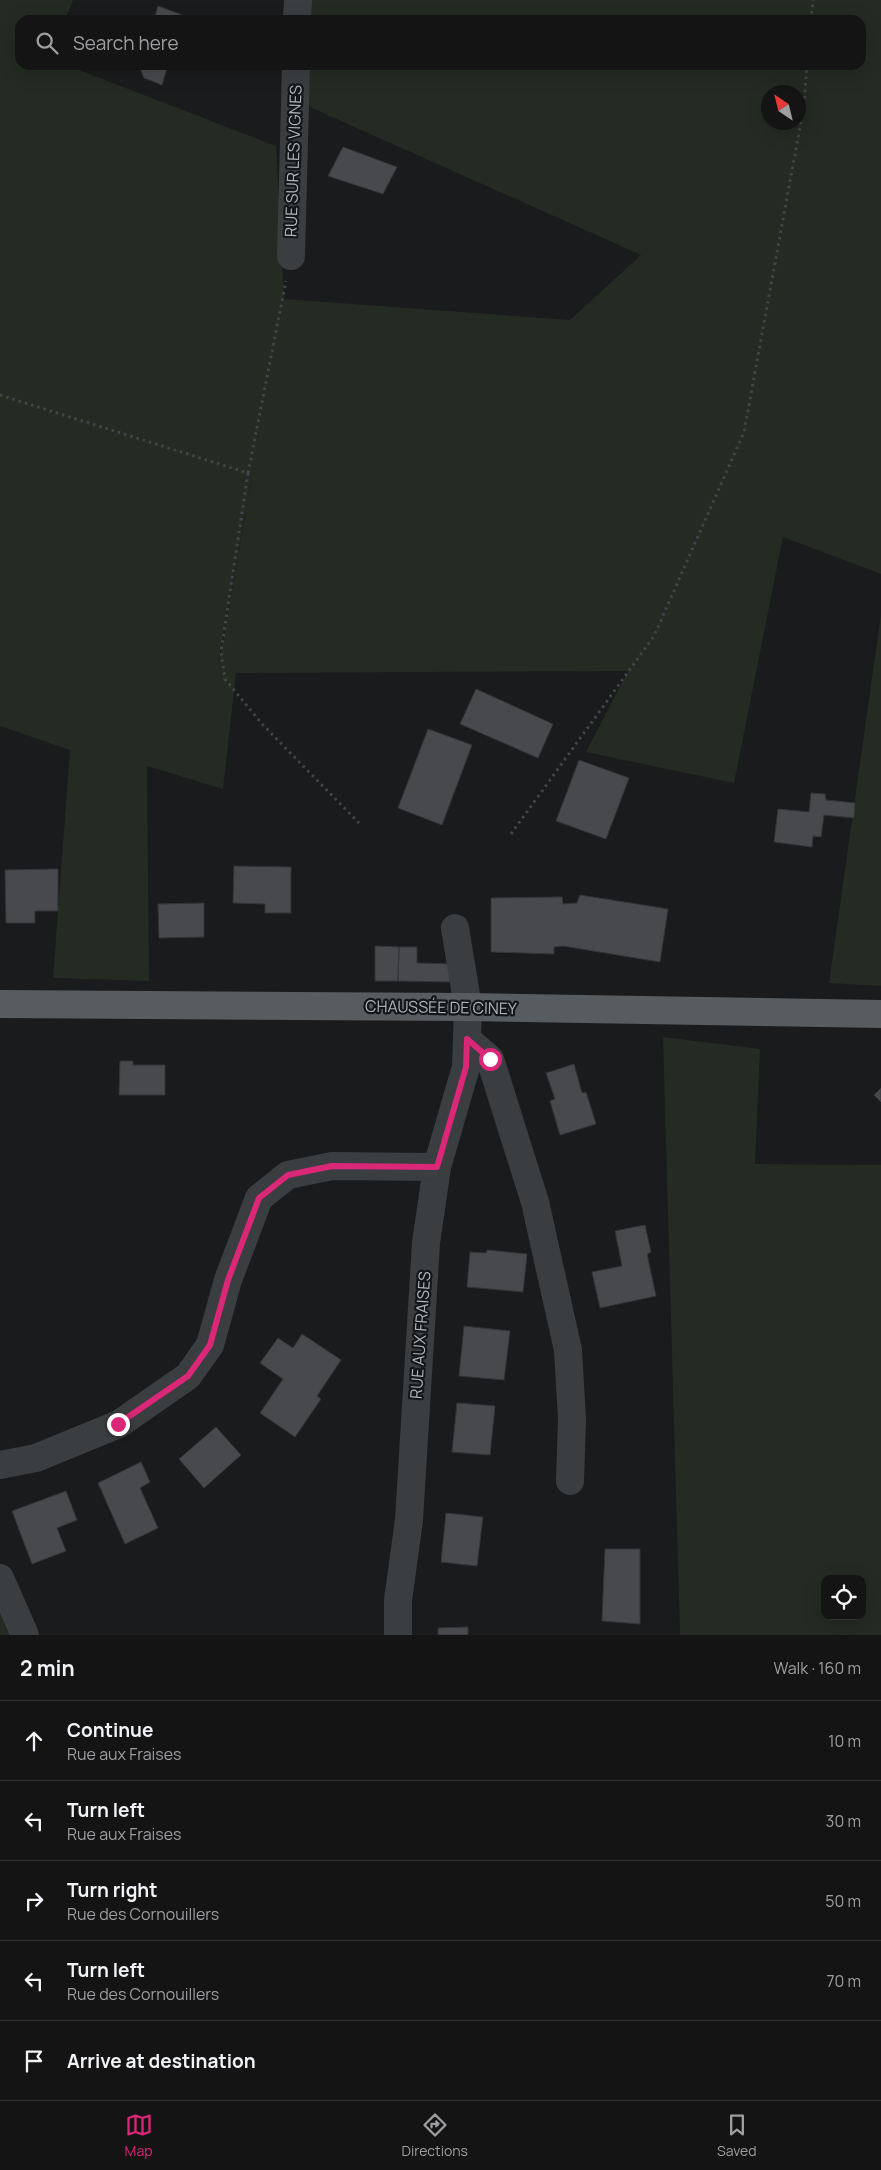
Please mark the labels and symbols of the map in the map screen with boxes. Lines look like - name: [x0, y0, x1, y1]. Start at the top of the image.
- street label: RUE SUR LES VIGNES: [279, 84, 307, 237]
- north arrow: [761, 85, 806, 130]
- street label: CHAUSSÉE DE CINEY: [365, 995, 517, 1019]
- route start: [479, 1048, 502, 1071]
- street label: RUE AUX FRAISES: [405, 1270, 435, 1400]
- route end: [107, 1413, 130, 1436]

